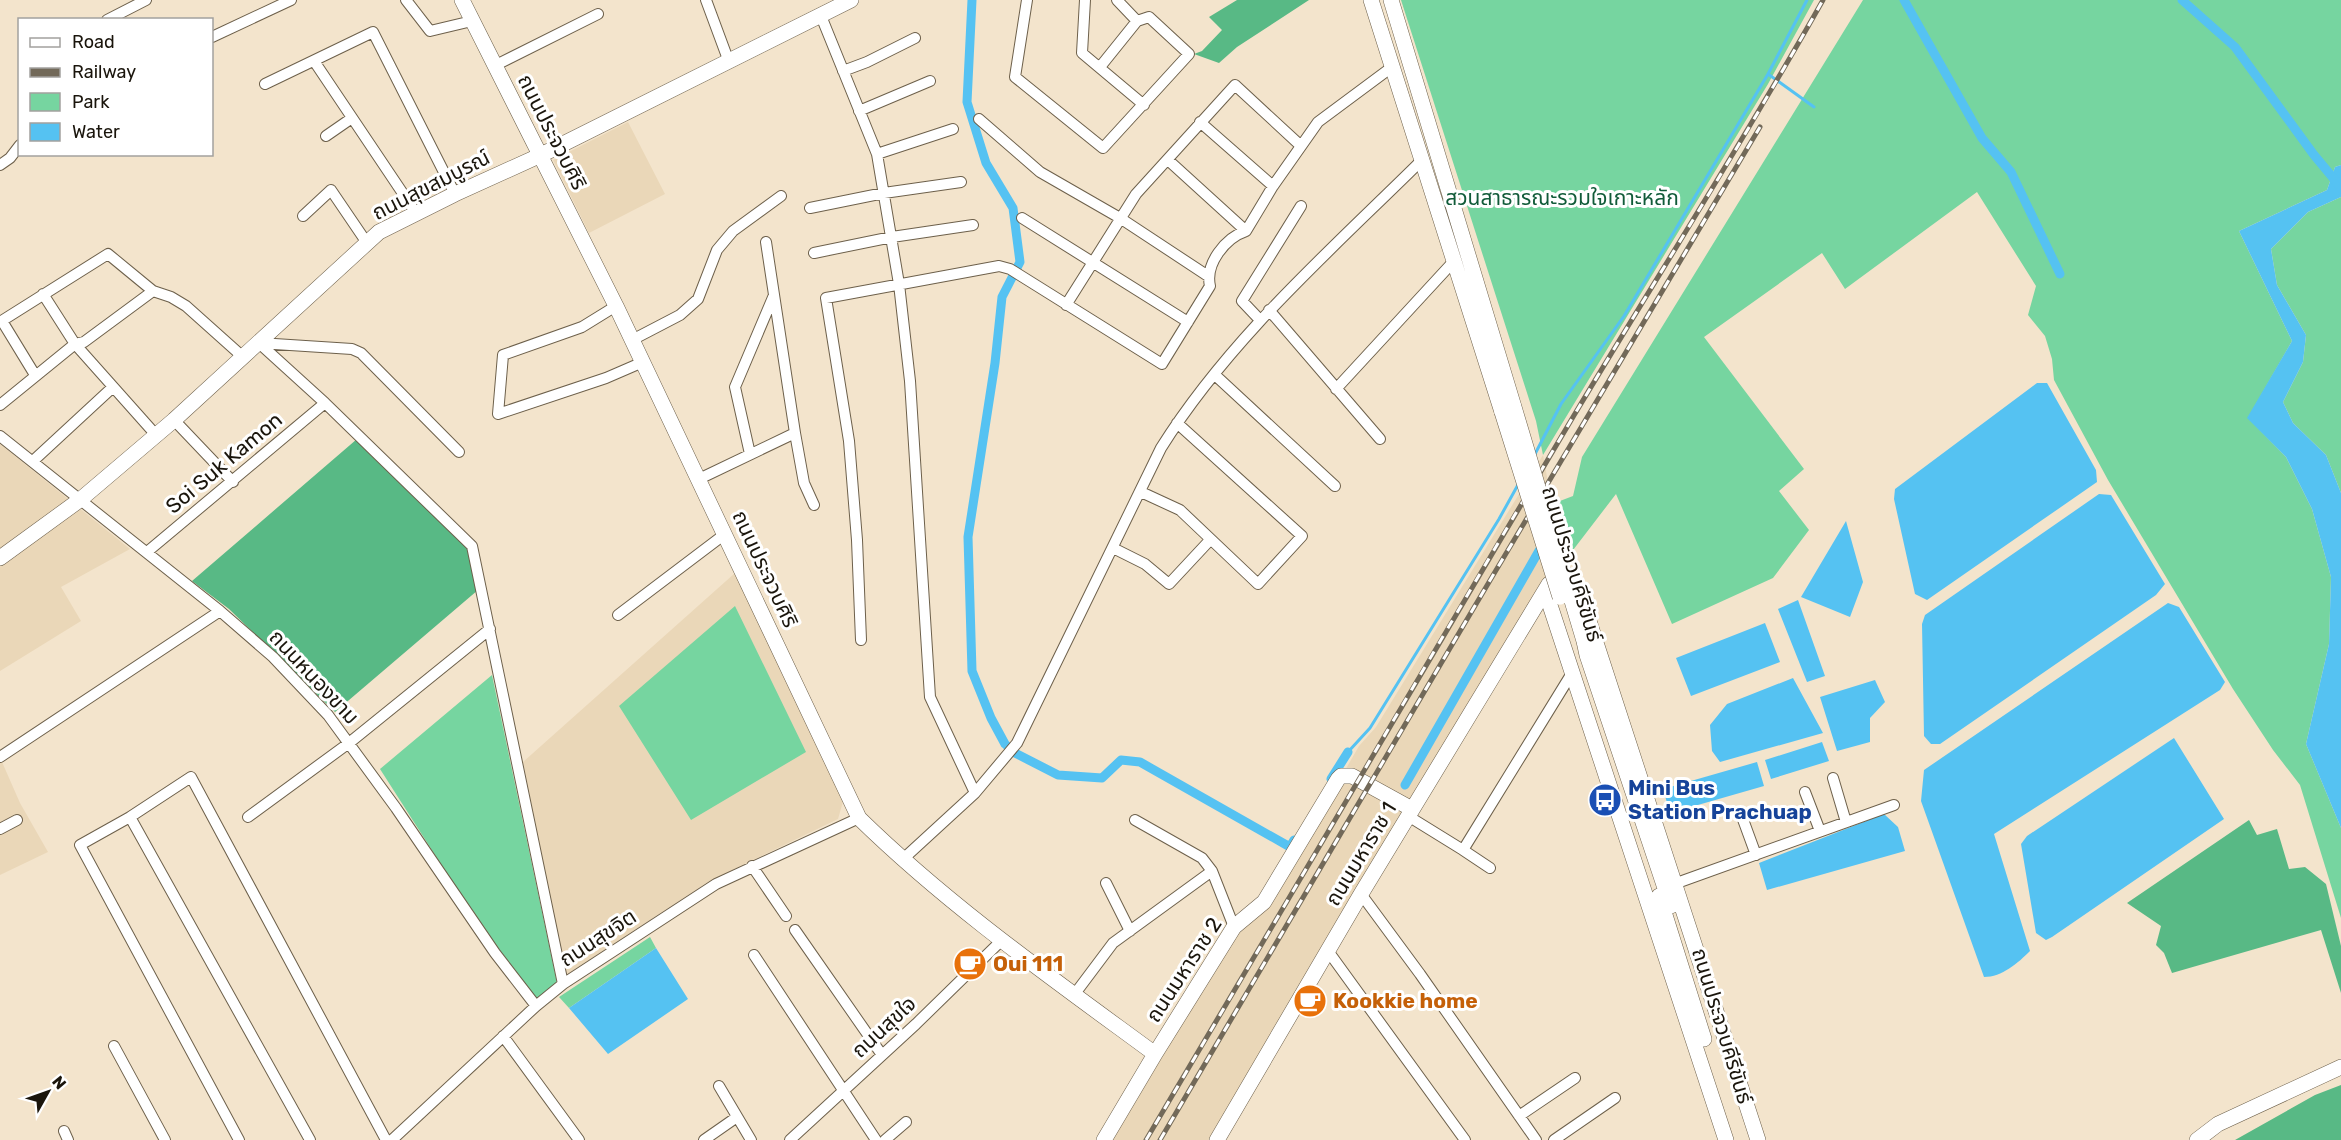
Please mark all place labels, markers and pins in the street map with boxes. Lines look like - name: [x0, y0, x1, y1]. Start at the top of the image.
- place label: Mini Bus Station Prachuap: [1628, 775, 1812, 824]
- bus stop icon: Mini Bus Station Prachuap: [1587, 782, 1623, 818]
- cafe icon: Oui 111: [952, 946, 988, 982]
- place label: Oui 111: [993, 951, 1063, 976]
- cafe icon: Kookkie home: [1292, 983, 1328, 1019]
- place label: Kookkie home: [1333, 988, 1478, 1013]

